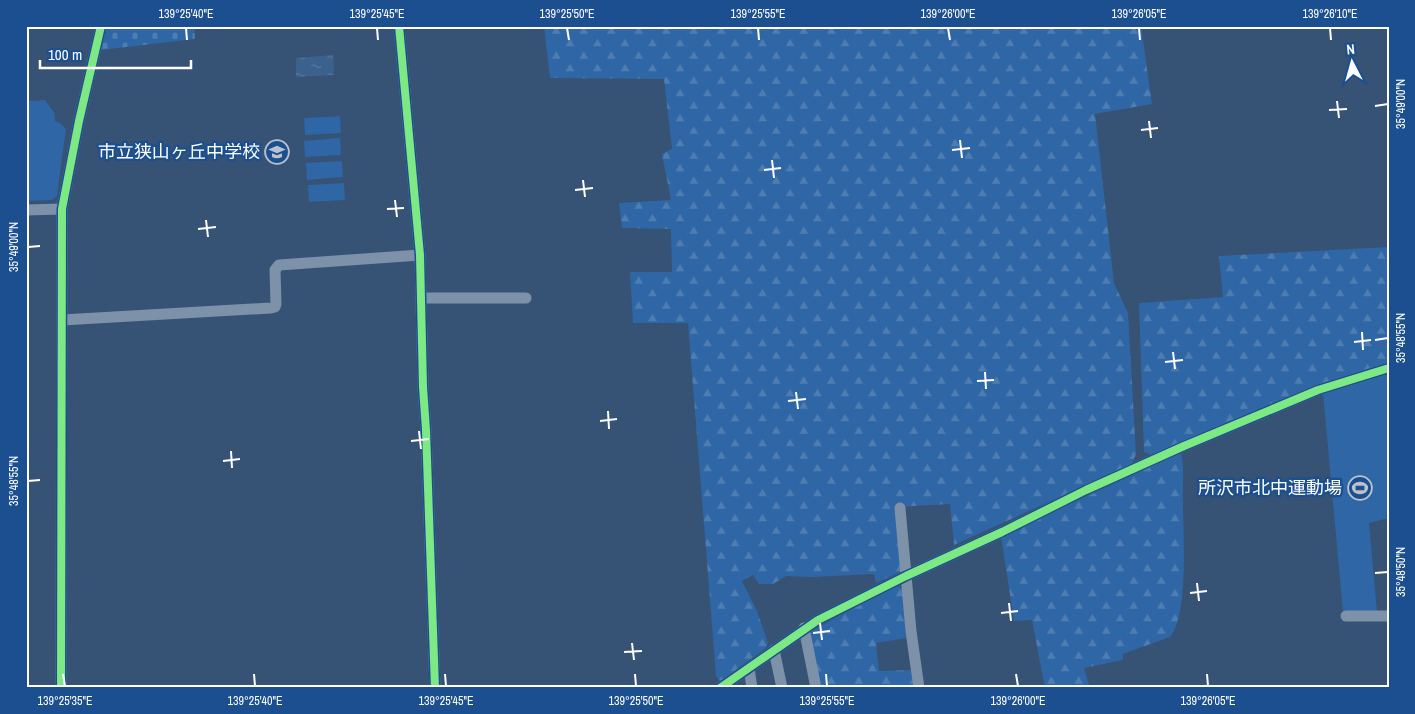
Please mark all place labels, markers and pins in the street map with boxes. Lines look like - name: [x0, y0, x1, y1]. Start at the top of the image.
- place label: 市立狭山ヶ丘中学校: [98, 139, 260, 164]
- school or university icon: 市立狭山ヶ丘中学校: [264, 139, 290, 165]
- place label: 所沢市北中運動場: [1198, 475, 1342, 500]
- sports icon: 所沢市北中運動場: [1347, 475, 1373, 501]

